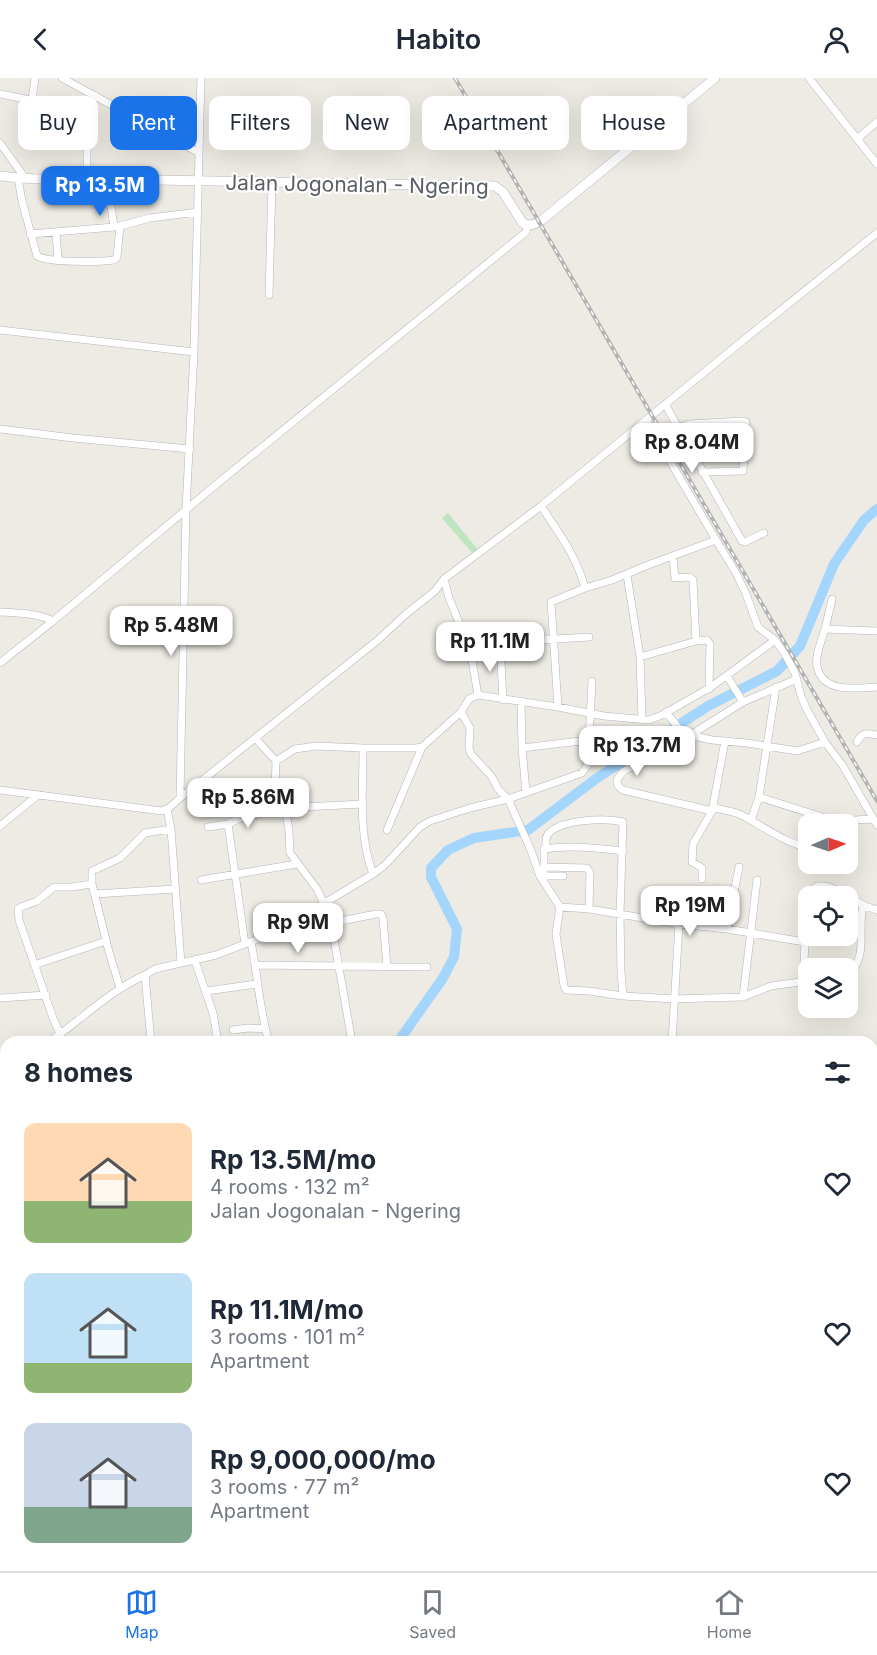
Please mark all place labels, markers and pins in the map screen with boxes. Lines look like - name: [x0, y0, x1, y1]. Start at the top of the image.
- pin: Rp 13.5M: [38, 166, 162, 217]
- pin: Rp 8.04M: [630, 423, 754, 474]
- pin: Rp 5.48M: [109, 606, 233, 657]
- pin: Rp 11.1M: [428, 622, 552, 673]
- pin: Rp 13.7M: [575, 726, 699, 777]
- pin: Rp 5.86M: [186, 778, 310, 829]
- pin: Rp 19M: [641, 886, 739, 937]
- pin: Rp 9M: [256, 903, 340, 954]

